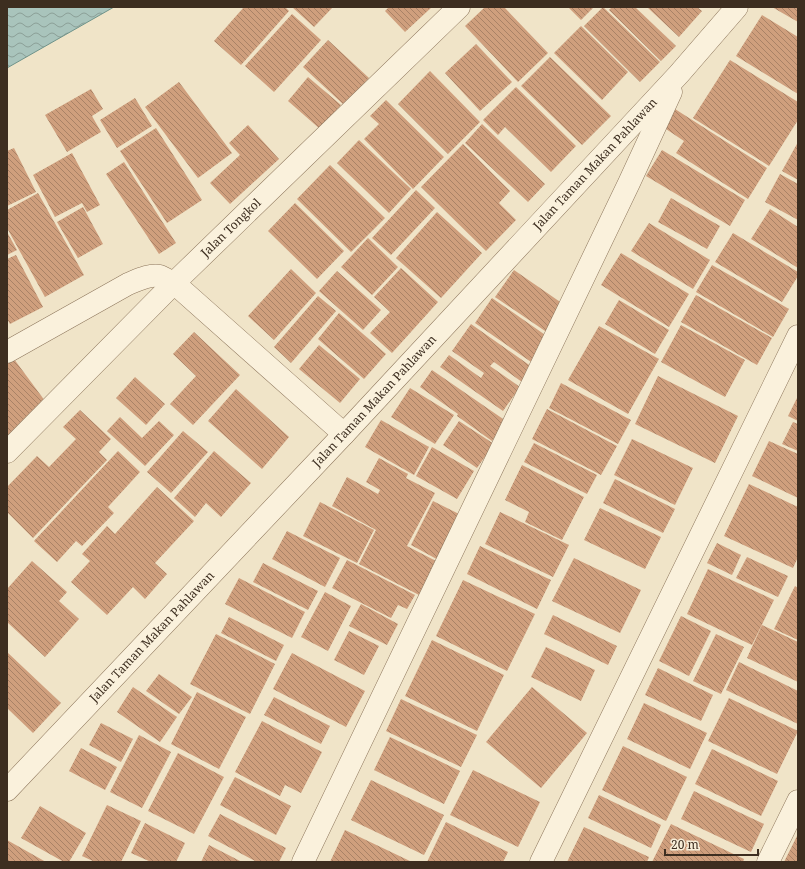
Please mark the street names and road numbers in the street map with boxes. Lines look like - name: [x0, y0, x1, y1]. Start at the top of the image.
- street label: Jalan Taman Makan Pahlawan: [528, 94, 661, 234]
- street label: Jalan Tongkol: [196, 194, 265, 261]
- street label: Jalan Taman Makan Pahlawan: [307, 331, 440, 471]
- street label: Jalan Taman Makan Pahlawan: [85, 567, 218, 707]

